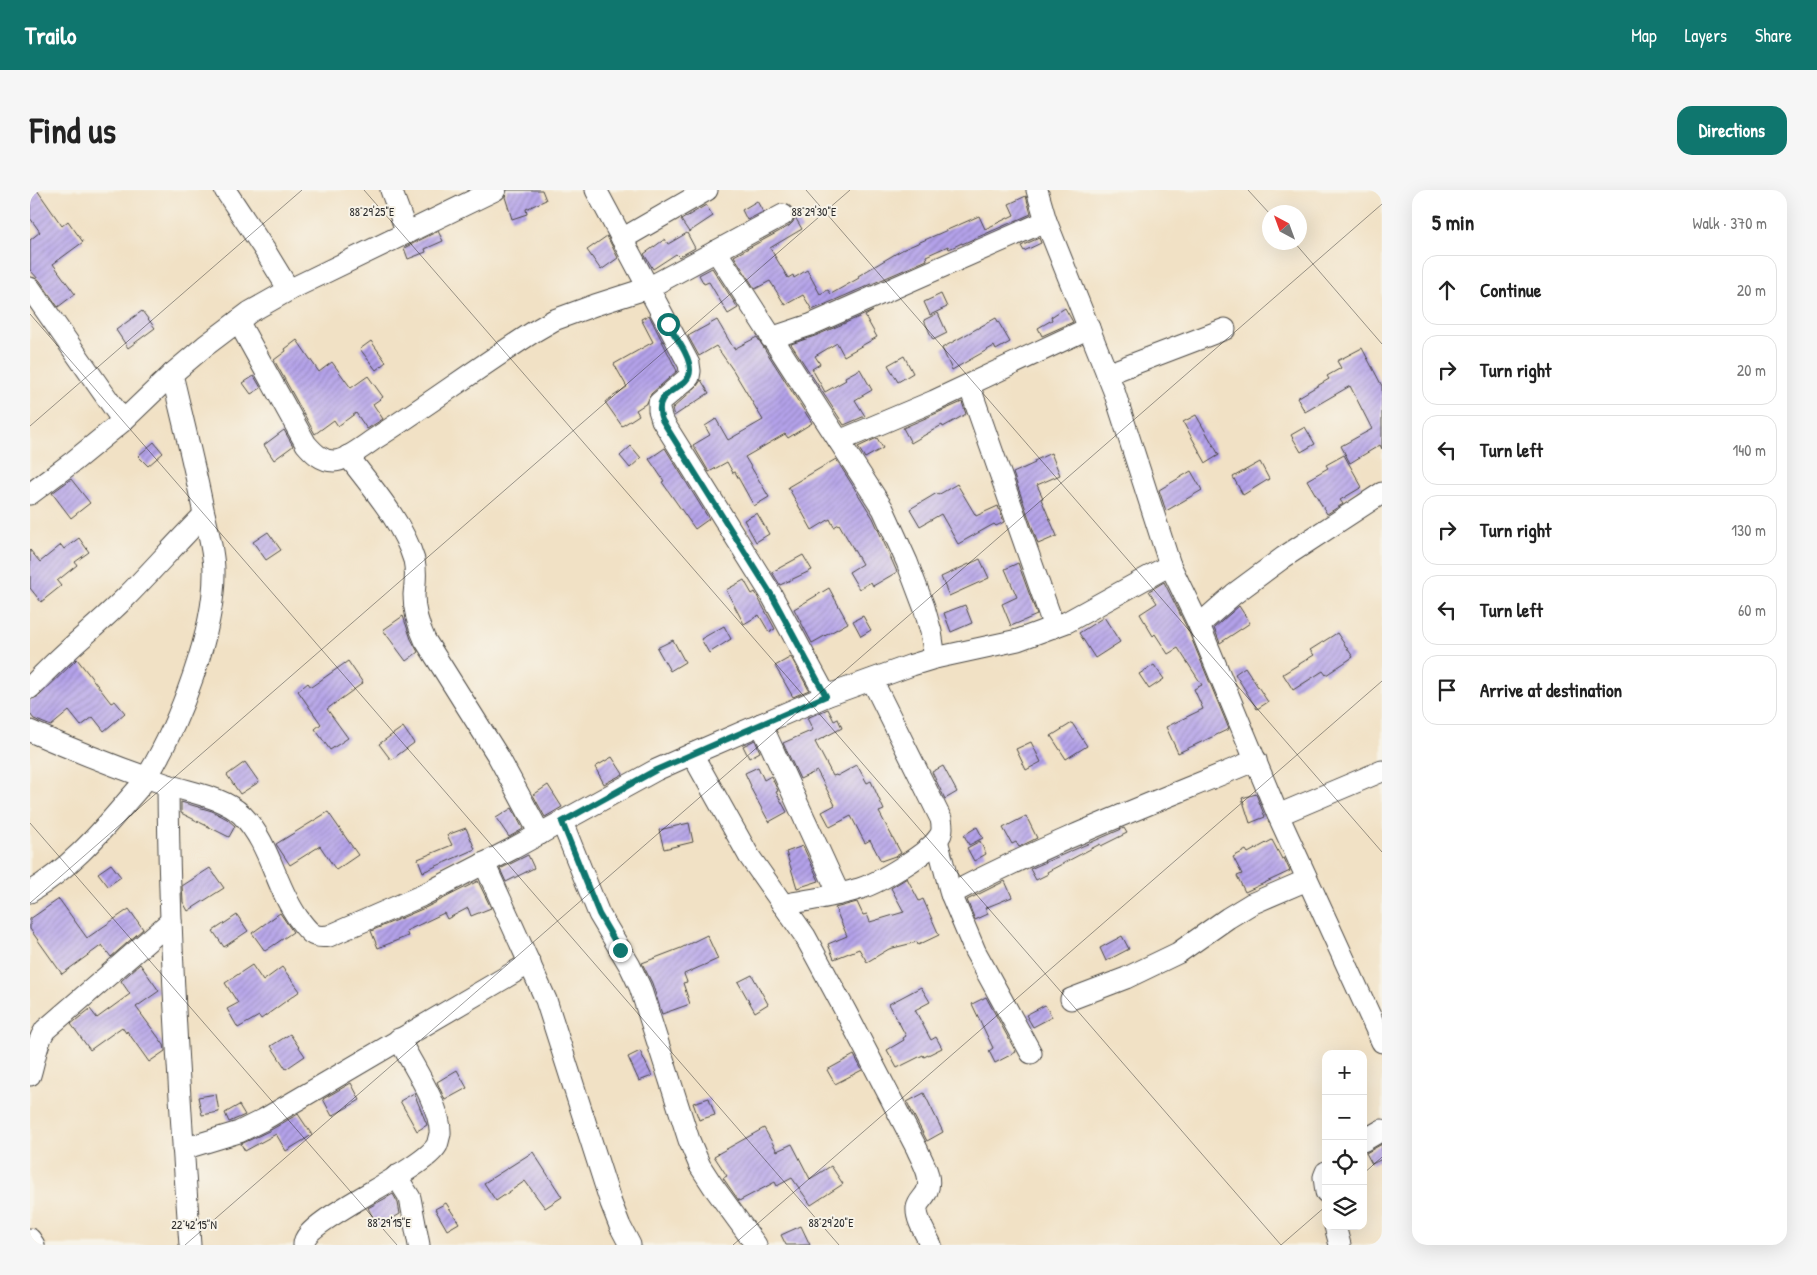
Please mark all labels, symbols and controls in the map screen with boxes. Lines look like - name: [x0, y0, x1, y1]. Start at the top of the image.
- text: Trailo: [25, 19, 76, 51]
- text: Map: [1631, 23, 1657, 48]
- text: Layers: [1685, 23, 1727, 48]
- text: Share: [1755, 23, 1792, 48]
- button: Directions: [1677, 106, 1787, 155]
- text: Find us: [30, 107, 116, 154]
- text: 88°29'25"E: [350, 203, 395, 220]
- text: 88°29'30"E: [792, 203, 837, 220]
- north arrow: [1262, 205, 1307, 250]
- text: 5 min: [1432, 208, 1474, 237]
- text: Walk · 370 m: [1693, 212, 1767, 234]
- icon: ahead: [1433, 276, 1461, 304]
- text: Continue: [1480, 277, 1541, 303]
- text: 20 m: [1737, 279, 1766, 301]
- route start: [657, 313, 680, 336]
- icon: right: [1433, 356, 1461, 384]
- text: Turn right: [1480, 357, 1551, 383]
- text: 20 m: [1737, 359, 1766, 381]
- icon: left: [1433, 436, 1461, 464]
- text: Turn left: [1480, 437, 1543, 463]
- text: 140 m: [1732, 439, 1766, 461]
- icon: right: [1433, 516, 1461, 544]
- text: Turn right: [1480, 517, 1551, 543]
- text: 130 m: [1731, 519, 1766, 541]
- icon: left: [1433, 596, 1461, 624]
- text: Turn left: [1480, 597, 1543, 623]
- text: 60 m: [1738, 599, 1766, 621]
- icon: arrive: [1433, 676, 1461, 704]
- text: Arrive at destination: [1480, 677, 1622, 703]
- route end: [609, 939, 632, 962]
- map controls: [1322, 1050, 1367, 1230]
- button: +: [1322, 1050, 1367, 1095]
- button: −: [1322, 1095, 1367, 1140]
- button: locate: [1322, 1140, 1367, 1185]
- button: layers: [1322, 1185, 1367, 1230]
- text: 88°29'15"E: [367, 1214, 411, 1231]
- text: 88°29'20"E: [808, 1214, 854, 1231]
- text: 22°42'15"N: [171, 1216, 217, 1233]

